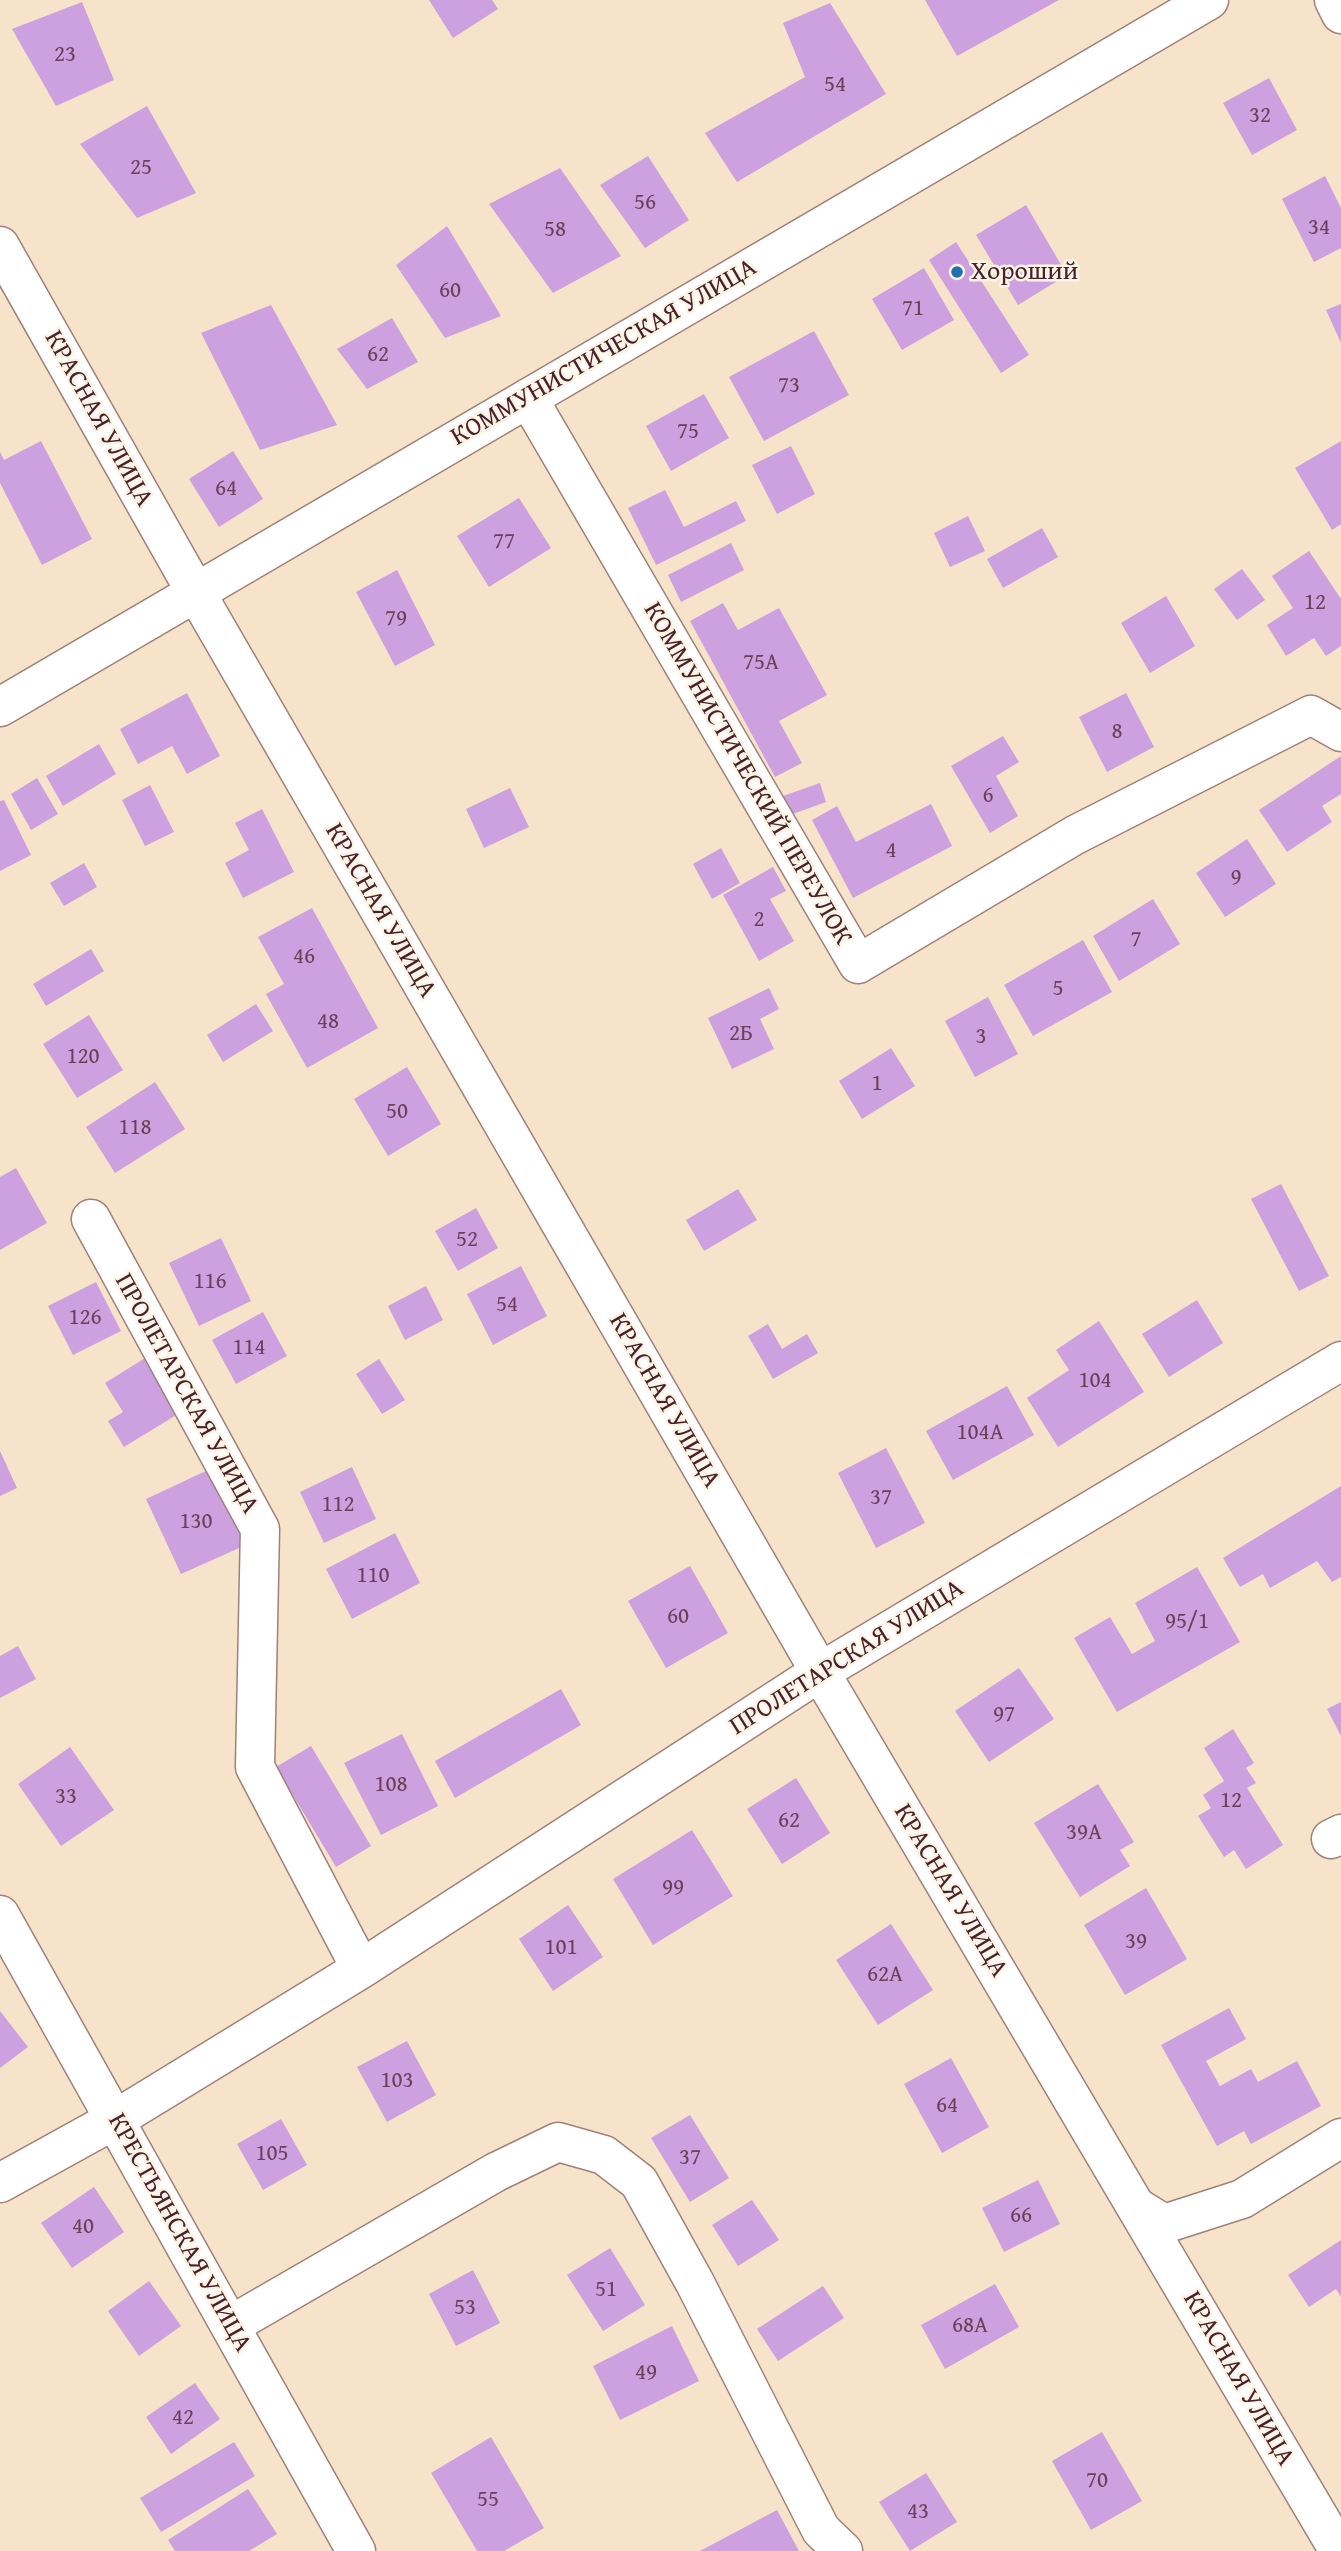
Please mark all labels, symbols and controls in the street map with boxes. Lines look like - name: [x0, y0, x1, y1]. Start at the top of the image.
- house number: 23: [54, 41, 76, 69]
- house number: 54: [824, 71, 846, 99]
- house number: 32: [1249, 102, 1271, 130]
- house number: 25: [130, 154, 152, 182]
- house number: 56: [634, 189, 656, 217]
- house number: 34: [1308, 214, 1330, 242]
- house number: 58: [544, 216, 566, 244]
- street label: КОММУНИСТИЧЕСКАЯ УЛИЦА: [446, 253, 762, 453]
- place label: Хороший: [971, 256, 1078, 288]
- marker: Хороший: [949, 264, 965, 280]
- house number: 60: [439, 277, 461, 305]
- house number: 71: [902, 295, 924, 323]
- street label: КРАСНАЯ УЛИЦА: [37, 326, 159, 512]
- house number: 62: [367, 341, 389, 369]
- house number: 73: [778, 372, 800, 400]
- house number: 75: [677, 418, 699, 446]
- house number: 64: [215, 475, 237, 503]
- house number: 77: [493, 528, 515, 556]
- house number: 12: [1304, 589, 1326, 617]
- street label: КОММУНИСТИЧЕСКИЙ ПЕРЕУЛОК: [636, 597, 858, 951]
- house number: 79: [385, 605, 407, 633]
- house number: 75А: [743, 649, 779, 677]
- house number: 8: [1111, 718, 1123, 746]
- house number: 6: [982, 782, 994, 810]
- street label: КРАСНАЯ УЛИЦА: [317, 818, 443, 1004]
- house number: 4: [885, 837, 897, 865]
- house number: 9: [1230, 864, 1242, 892]
- house number: 2: [753, 906, 765, 934]
- house number: 7: [1130, 926, 1142, 954]
- house number: 46: [293, 943, 315, 971]
- house number: 5: [1052, 975, 1064, 1003]
- house number: 48: [317, 1008, 339, 1036]
- house number: 2Б: [729, 1020, 753, 1048]
- house number: 3: [975, 1023, 987, 1051]
- house number: 120: [66, 1043, 100, 1071]
- house number: 1: [871, 1070, 883, 1098]
- house number: 50: [386, 1098, 408, 1126]
- house number: 118: [118, 1114, 152, 1142]
- house number: 52: [456, 1226, 478, 1254]
- street label: ПРОЛЕТАРСКАЯ УЛИЦА: [107, 1268, 265, 1520]
- house number: 116: [193, 1268, 227, 1296]
- house number: 54: [496, 1291, 518, 1319]
- house number: 126: [68, 1304, 102, 1332]
- street label: КРАСНАЯ УЛИЦА: [601, 1308, 727, 1494]
- house number: 114: [232, 1334, 266, 1362]
- house number: 104: [1078, 1367, 1112, 1395]
- house number: 104А: [956, 1419, 1004, 1447]
- house number: 37: [870, 1484, 892, 1512]
- house number: 112: [321, 1491, 355, 1519]
- house number: 130: [179, 1508, 213, 1536]
- house number: 110: [356, 1562, 390, 1590]
- street label: ПРОЛЕТАРСКАЯ УЛИЦА: [724, 1573, 970, 1743]
- house number: 60: [667, 1603, 689, 1631]
- house number: 95/1: [1165, 1608, 1209, 1636]
- house number: 97: [993, 1701, 1015, 1729]
- house number: 108: [374, 1771, 408, 1799]
- house number: 33: [55, 1783, 77, 1811]
- house number: 12: [1220, 1787, 1242, 1815]
- street label: КРАСНАЯ УЛИЦА: [886, 1799, 1014, 1983]
- house number: 62: [778, 1807, 800, 1835]
- house number: 39А: [1066, 1819, 1102, 1847]
- house number: 99: [662, 1874, 684, 1902]
- house number: 39: [1125, 1928, 1147, 1956]
- house number: 101: [544, 1934, 578, 1962]
- house number: 62А: [867, 1961, 903, 1989]
- house number: 103: [380, 2067, 414, 2095]
- house number: 64: [936, 2092, 958, 2120]
- street label: КРЕСТЬЯНСКАЯ УЛИЦА: [100, 2108, 258, 2358]
- house number: 105: [255, 2140, 289, 2168]
- house number: 37: [679, 2144, 701, 2172]
- house number: 66: [1010, 2202, 1032, 2230]
- house number: 40: [72, 2213, 94, 2241]
- house number: 51: [595, 2276, 617, 2304]
- street label: КРАСНАЯ УЛИЦА: [1175, 2286, 1301, 2472]
- house number: 53: [454, 2294, 476, 2322]
- house number: 68А: [952, 2312, 988, 2340]
- house number: 49: [635, 2359, 657, 2387]
- house number: 42: [172, 2404, 194, 2432]
- house number: 70: [1086, 2467, 1108, 2495]
- house number: 55: [477, 2486, 499, 2514]
- house number: 43: [907, 2498, 929, 2526]

